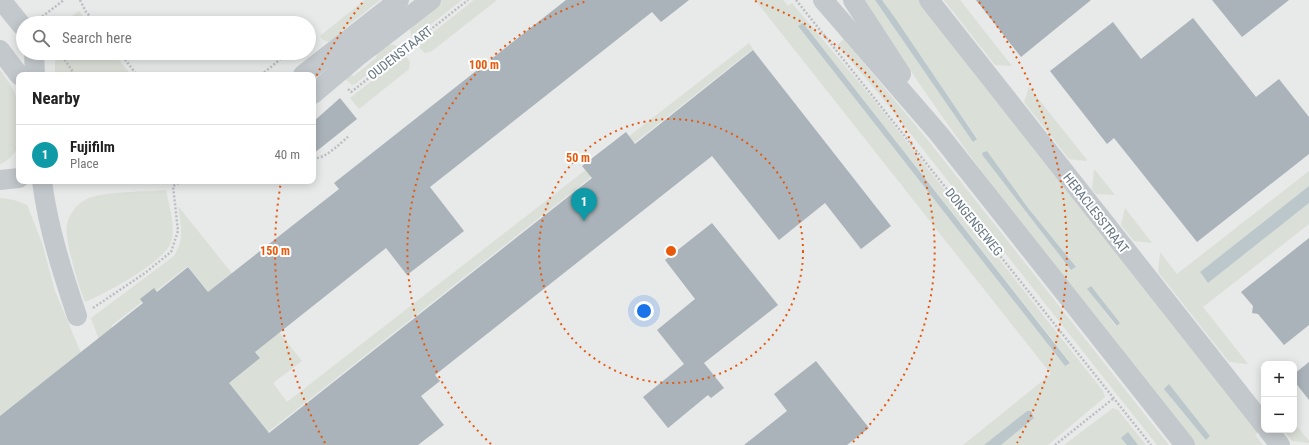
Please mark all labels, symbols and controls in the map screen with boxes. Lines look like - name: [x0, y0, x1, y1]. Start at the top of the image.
- search box: [16, 16, 316, 60]
- street label: OUDENSTAART: [365, 23, 436, 83]
- icon: search: [30, 27, 52, 49]
- text: Search here: [62, 29, 132, 47]
- text: 100 m: [469, 58, 499, 72]
- text: Nearby: [32, 88, 80, 108]
- text: Fujifilm: [70, 138, 115, 156]
- text: 1: [42, 147, 48, 162]
- text: 40 m: [274, 147, 300, 162]
- text: 50 m: [566, 151, 590, 165]
- text: Place: [70, 156, 99, 171]
- street label: HERACLESSTRAAT: [1060, 170, 1132, 256]
- street label: DONGENSEWEG: [942, 185, 1006, 259]
- pin: 1: [571, 188, 597, 221]
- text: 150 m: [260, 244, 290, 258]
- centre of rings: [664, 244, 678, 258]
- your location: [634, 301, 654, 321]
- map controls: [1261, 361, 1297, 433]
- button: +: [1261, 361, 1297, 397]
- button: −: [1261, 397, 1297, 433]

